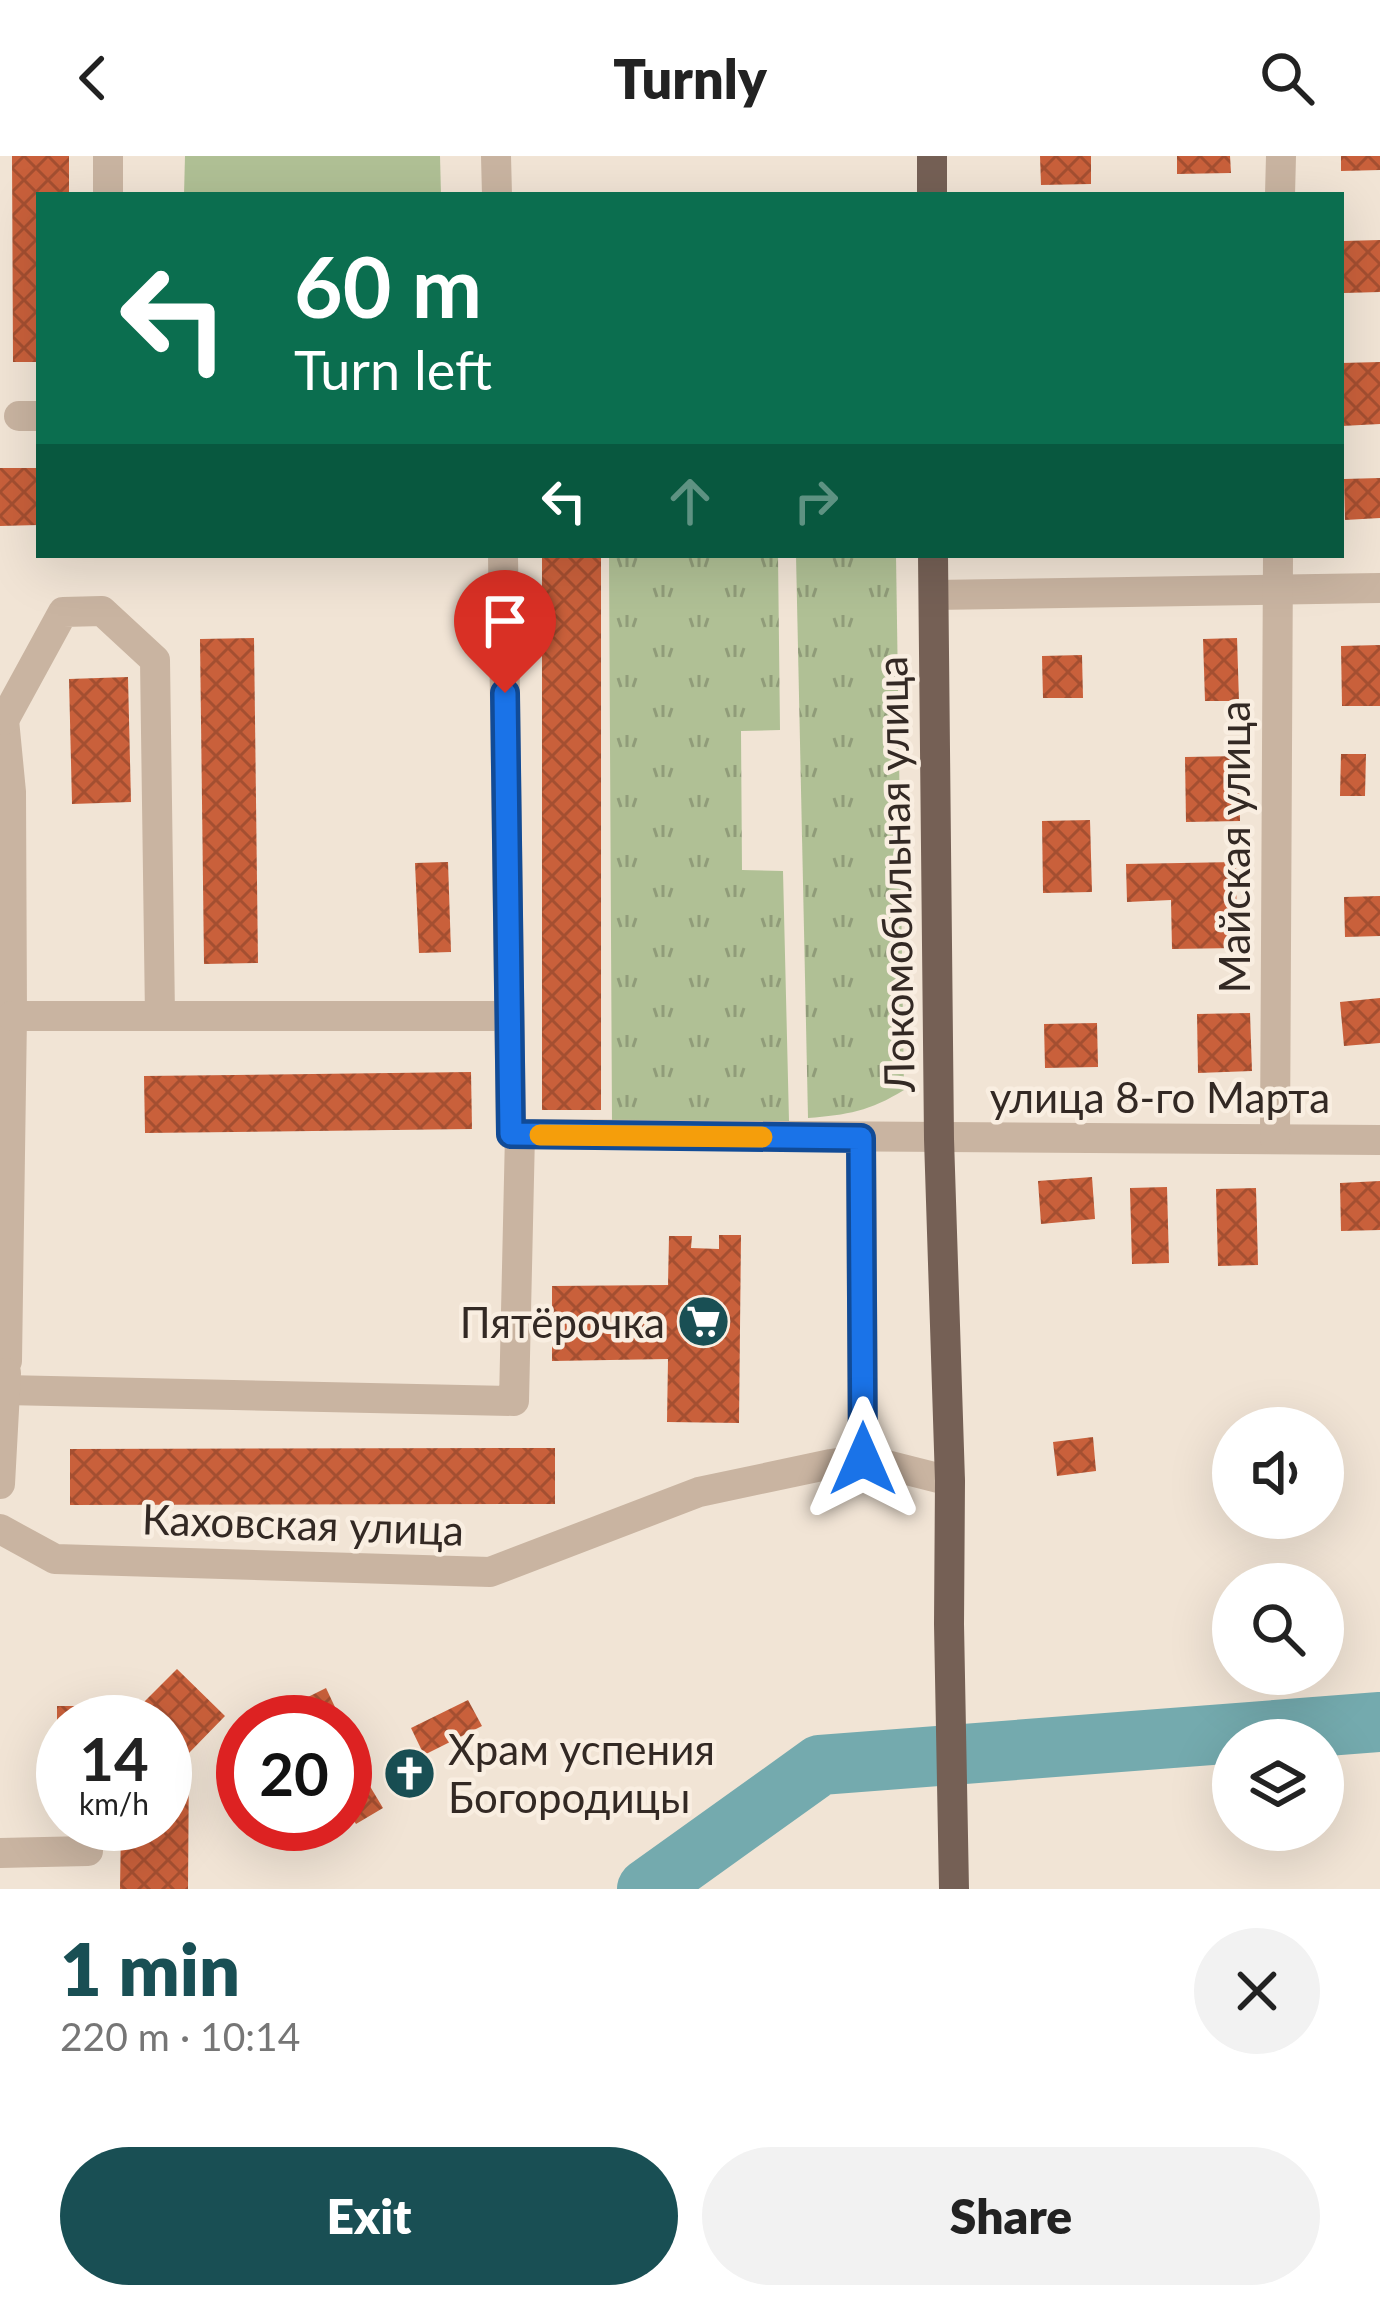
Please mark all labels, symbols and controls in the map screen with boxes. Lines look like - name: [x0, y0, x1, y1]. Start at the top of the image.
- icon: back: [60, 45, 126, 111]
- icon: search: [1254, 45, 1320, 111]
- text: Turnly: [613, 46, 767, 111]
- text: 60 m: [294, 235, 482, 336]
- icon: left: [96, 240, 252, 396]
- text: Turn left: [294, 337, 492, 402]
- icon: left: [531, 468, 597, 534]
- icon: ahead: [657, 468, 723, 534]
- icon: right: [783, 468, 849, 534]
- pin: [454, 570, 556, 693]
- icon: arrive: [472, 588, 538, 654]
- street label: Локомобильная улица: [866, 656, 924, 1093]
- street label: Майская улица: [1209, 701, 1259, 993]
- street label: улица 8-го Марта: [990, 1072, 1330, 1122]
- supermarket icon: Пятёрочка: [676, 1294, 732, 1350]
- place label: Пятёрочка: [460, 1297, 665, 1347]
- position arrow: [800, 1396, 926, 1522]
- map controls: [1212, 1407, 1344, 1851]
- button: sound: [1212, 1407, 1344, 1539]
- street label: Каховская улица: [141, 1493, 465, 1555]
- button: search: [1212, 1563, 1344, 1695]
- speed limit sign: 20: [216, 1695, 372, 1851]
- button: layers: [1212, 1719, 1344, 1851]
- text: 14: [79, 1722, 149, 1794]
- place label: Храм успения Богородицы: [448, 1724, 715, 1822]
- church icon: Храм успения Богородицы: [381, 1745, 437, 1801]
- text: km/h: [79, 1785, 149, 1821]
- text: 1 min: [60, 1925, 240, 2011]
- button: close: [1194, 1928, 1320, 2054]
- text: 220 m · 10:14: [60, 2013, 300, 2059]
- button: Exit: [60, 2147, 678, 2285]
- button: Share: [702, 2147, 1320, 2285]

